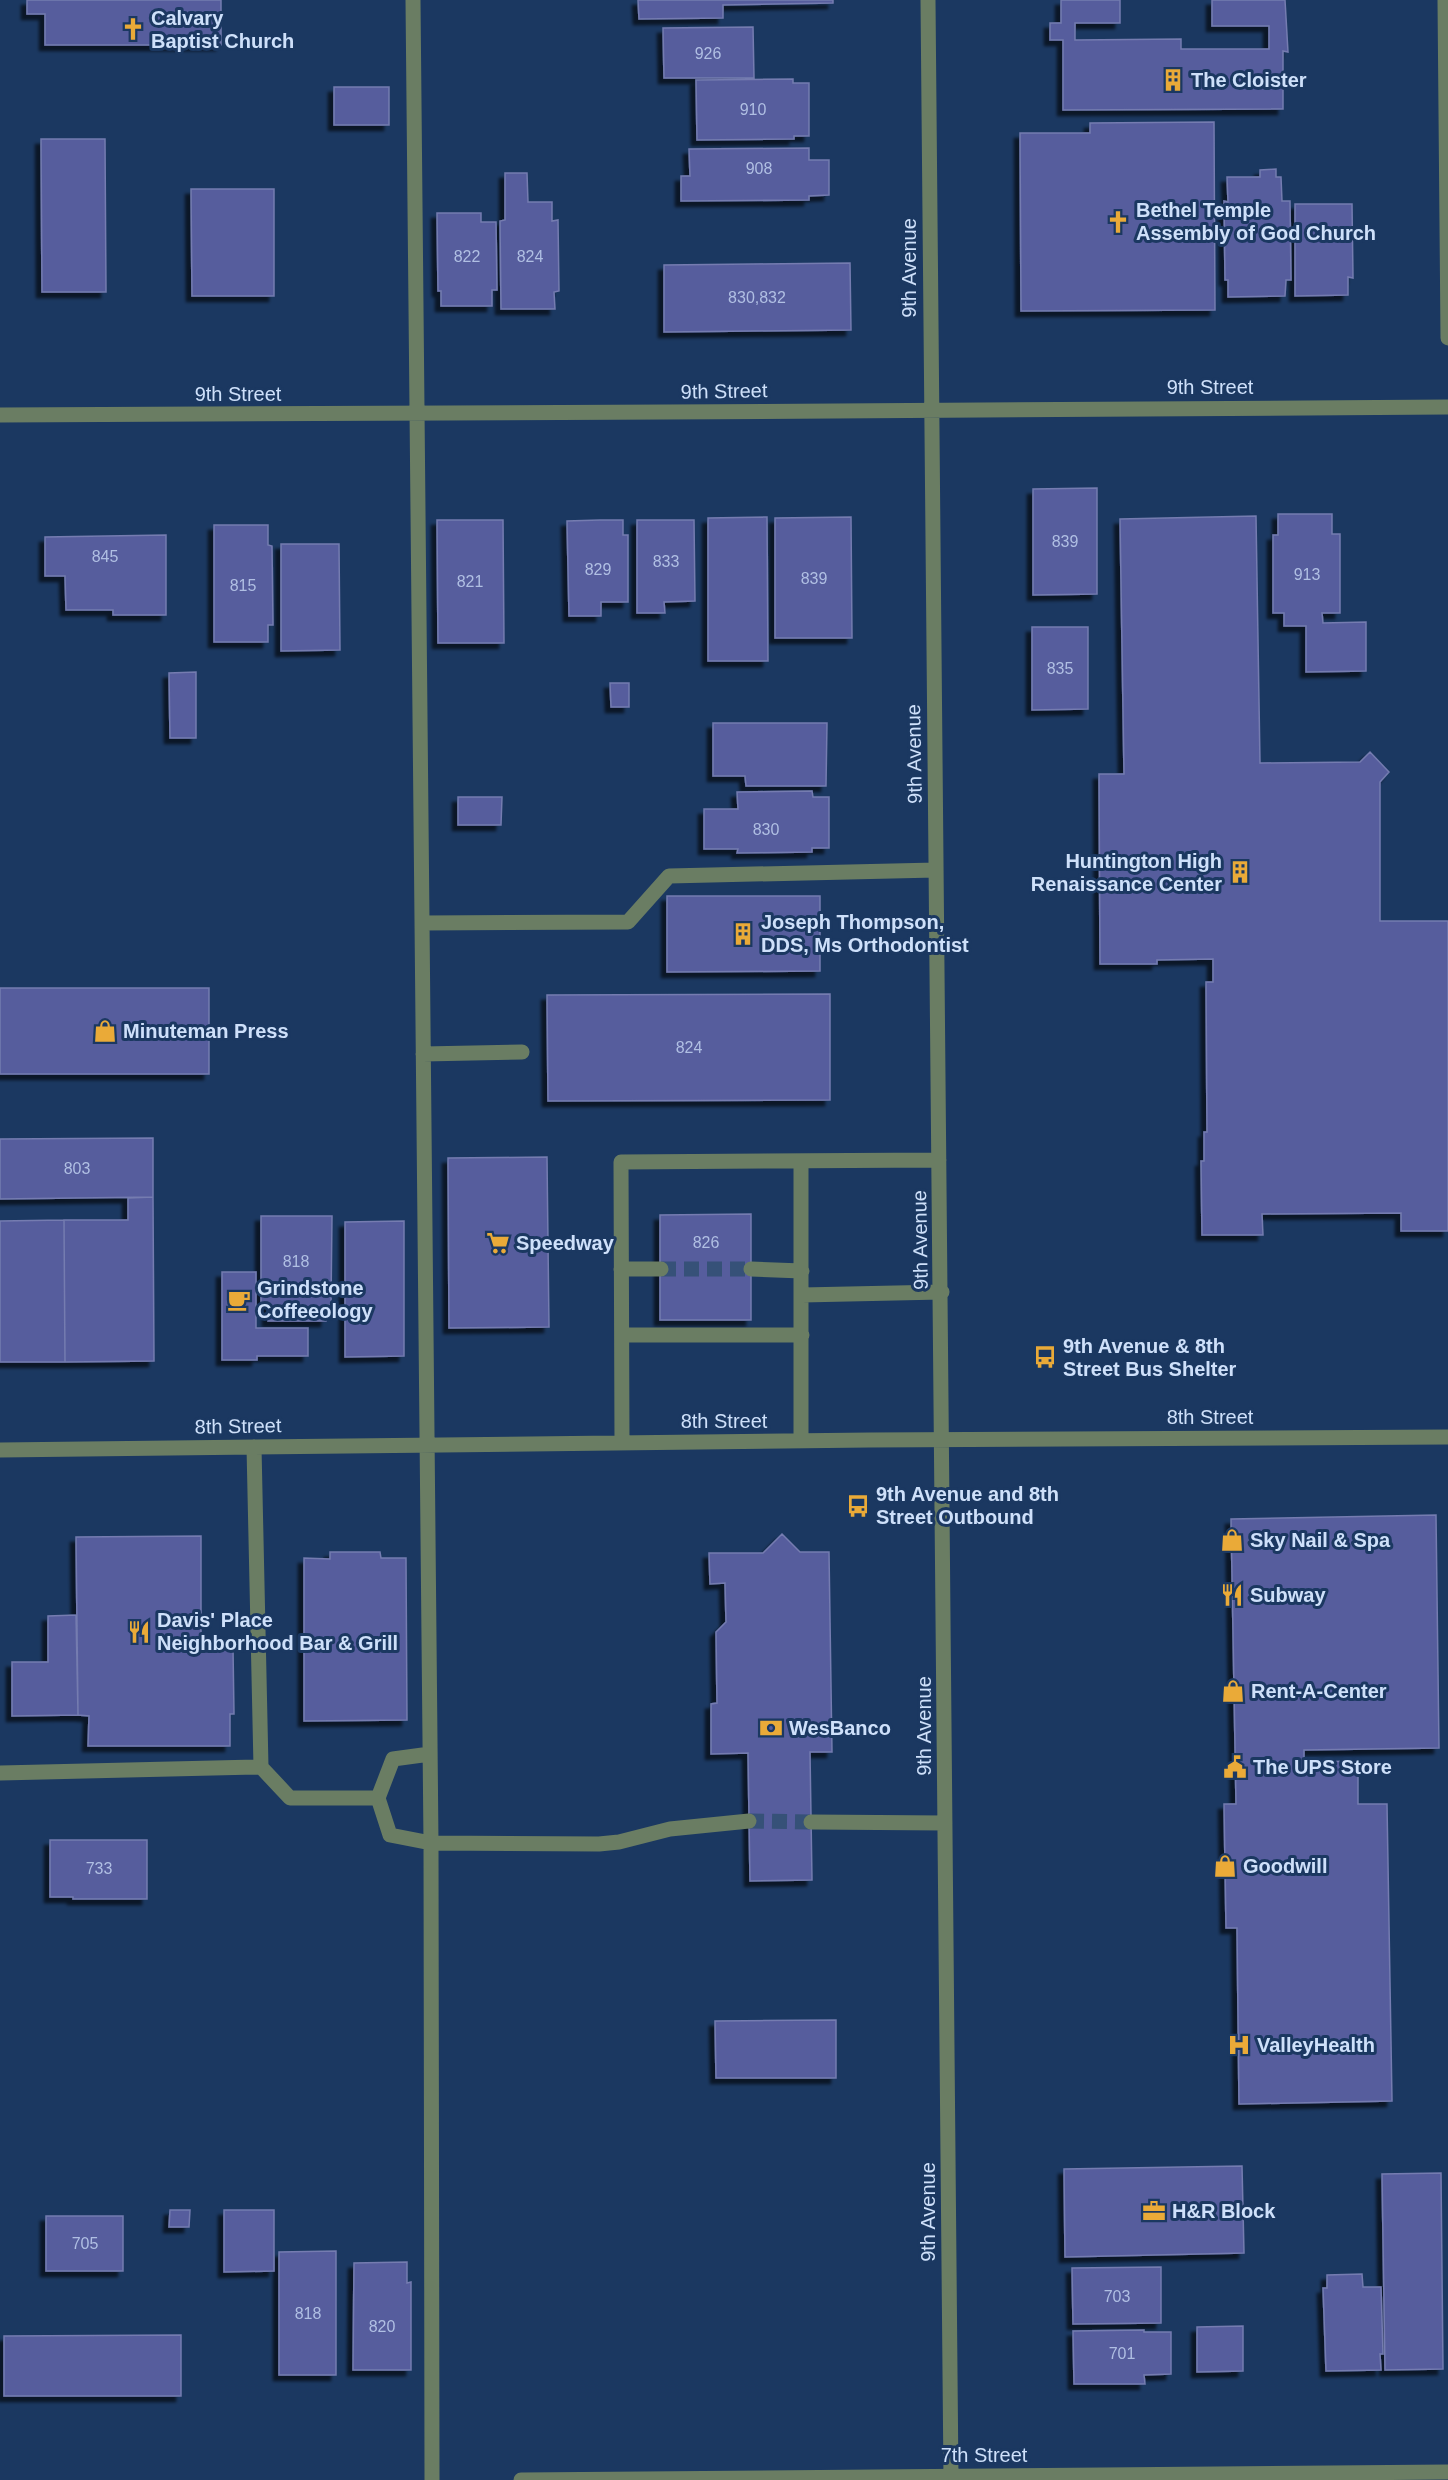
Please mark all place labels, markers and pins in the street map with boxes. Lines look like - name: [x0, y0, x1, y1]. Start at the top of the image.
- place label: Calvary Baptist Church: [151, 7, 294, 52]
- church icon: Calvary Baptist Church: [120, 16, 146, 42]
- building icon: The Cloister: [1160, 67, 1186, 93]
- place label: The Cloister: [1191, 69, 1307, 91]
- place label: Bethel Temple Assembly of God Church: [1136, 199, 1376, 244]
- church icon: Bethel Temple Assembly of God Church: [1105, 209, 1131, 235]
- place label: Huntington High Renaissance Center: [1031, 850, 1222, 895]
- building icon: Huntington High Renaissance Center: [1227, 859, 1253, 885]
- place label: Joseph Thompson, DDS, Ms Orthodontist: [761, 911, 969, 956]
- building icon: Joseph Thompson, DDS, Ms Orthodontist: [730, 921, 756, 947]
- shop icon: Minuteman Press: [92, 1018, 118, 1044]
- place label: Minuteman Press: [123, 1020, 289, 1042]
- supermarket icon: Speedway: [485, 1230, 511, 1256]
- place label: Speedway: [516, 1232, 615, 1254]
- place label: Grindstone Coffeeology: [257, 1277, 373, 1322]
- cafe icon: Grindstone Coffeeology: [226, 1287, 252, 1313]
- place label: 9th Avenue & 8th Street Bus Shelter: [1063, 1335, 1237, 1380]
- bus stop icon: 9th Avenue & 8th Street Bus Shelter: [1032, 1344, 1058, 1370]
- place label: 9th Avenue and 8th Street Outbound: [876, 1483, 1059, 1528]
- bus stop icon: 9th Avenue and 8th Street Outbound: [845, 1493, 871, 1519]
- shop icon: Sky Nail & Spa: [1219, 1527, 1245, 1553]
- place label: Sky Nail & Spa: [1250, 1529, 1391, 1551]
- restaurant icon: Subway: [1219, 1582, 1245, 1608]
- place label: Subway: [1250, 1584, 1326, 1606]
- place label: Davis' Place Neighborhood Bar & Grill: [157, 1609, 398, 1654]
- restaurant icon: Davis' Place Neighborhood Bar & Grill: [126, 1619, 152, 1645]
- shop icon: Rent-A-Center: [1220, 1678, 1246, 1704]
- place label: Rent-A-Center: [1251, 1680, 1387, 1702]
- bank icon: WesBanco: [758, 1715, 784, 1741]
- place label: WesBanco: [789, 1717, 891, 1739]
- public building icon: The UPS Store: [1222, 1754, 1248, 1780]
- place label: The UPS Store: [1253, 1756, 1392, 1778]
- shop icon: Goodwill: [1212, 1853, 1238, 1879]
- place label: Goodwill: [1243, 1855, 1327, 1877]
- hospital icon: ValleyHealth: [1226, 2032, 1252, 2058]
- place label: ValleyHealth: [1257, 2034, 1375, 2056]
- office icon: H&R Block: [1141, 2198, 1167, 2224]
- place label: H&R Block: [1172, 2200, 1276, 2222]

